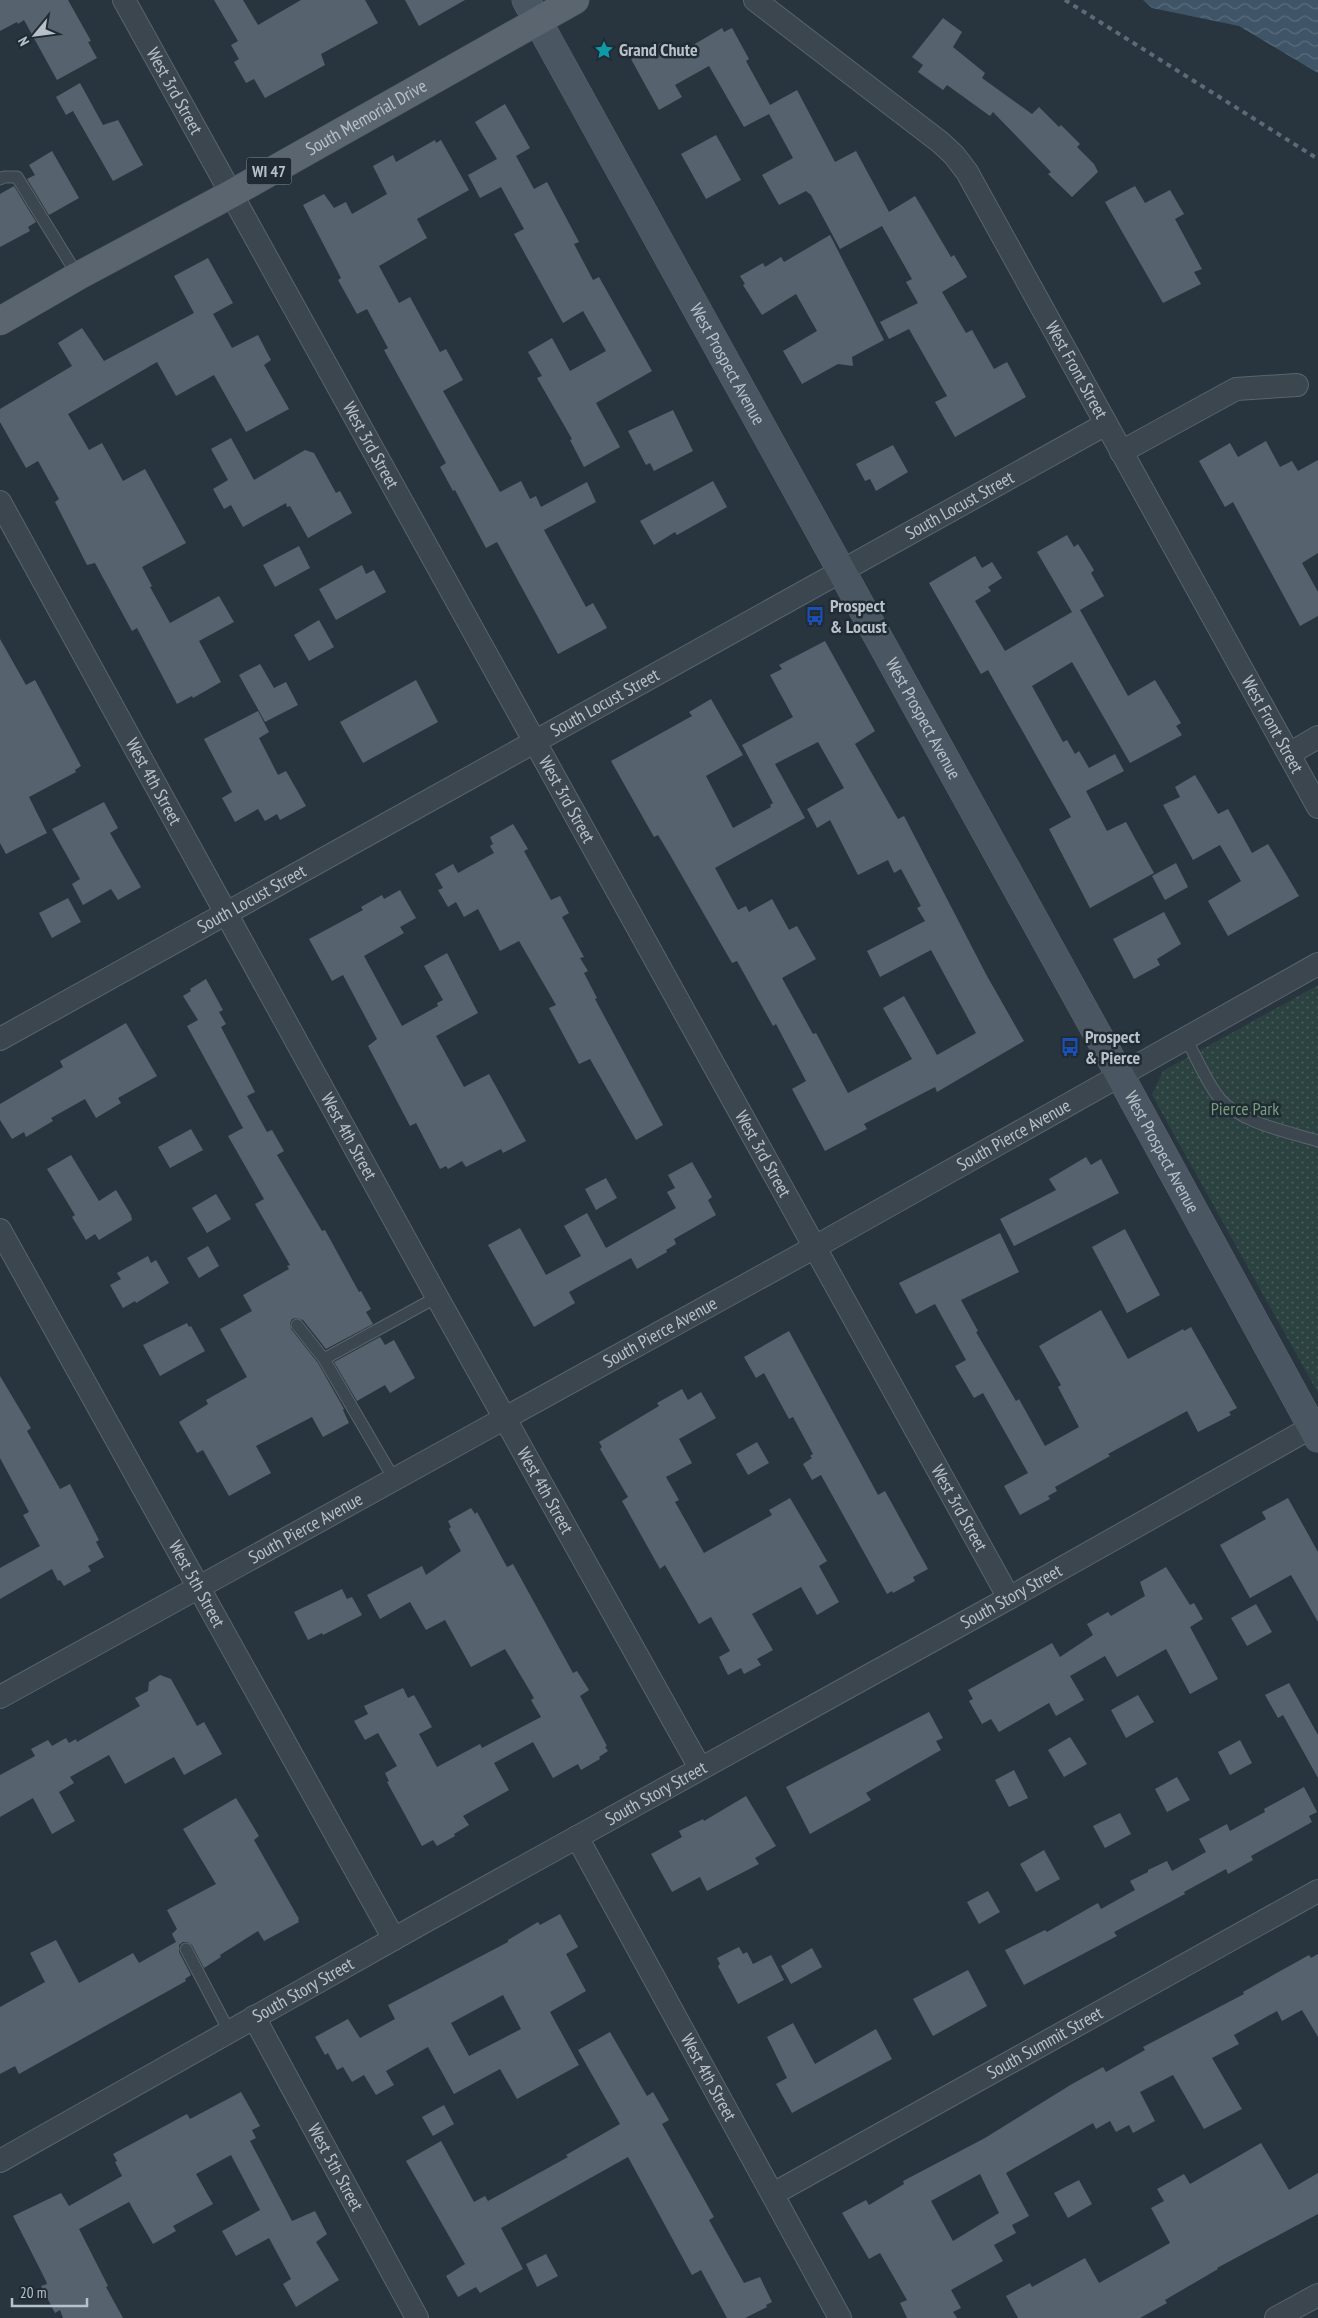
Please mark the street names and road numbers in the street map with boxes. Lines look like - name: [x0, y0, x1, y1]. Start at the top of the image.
- street label: West 3rd Street: [142, 43, 208, 138]
- street label: South Memorial Drive: [302, 74, 431, 160]
- road number: WI 47: [246, 158, 292, 185]
- street label: West Prospect Avenue: [685, 299, 770, 429]
- street label: West Front Street: [1041, 317, 1113, 423]
- street label: West 3rd Street: [338, 398, 404, 493]
- street label: South Locust Street: [901, 466, 1018, 544]
- street label: West Prospect Avenue: [881, 653, 966, 783]
- street label: South Locust Street: [546, 663, 663, 742]
- street label: West Front Street: [1237, 671, 1309, 777]
- street label: West 4th Street: [121, 734, 187, 829]
- street label: West 3rd Street: [534, 752, 601, 847]
- street label: South Locust Street: [193, 859, 310, 938]
- street label: West Prospect Avenue: [1120, 1087, 1205, 1217]
- street label: West 4th Street: [316, 1089, 382, 1184]
- street label: South Pierce Avenue: [953, 1094, 1074, 1176]
- street label: West 3rd Street: [730, 1106, 797, 1201]
- street label: South Pierce Avenue: [599, 1291, 721, 1373]
- street label: West 4th Street: [512, 1443, 579, 1538]
- street label: West 3rd Street: [926, 1460, 993, 1555]
- street label: South Pierce Avenue: [244, 1487, 366, 1569]
- street label: West 5th Street: [164, 1536, 231, 1631]
- street label: South Story Street: [956, 1559, 1066, 1634]
- street label: South Story Street: [601, 1756, 711, 1830]
- street label: South Story Street: [248, 1952, 358, 2027]
- street label: South Summit Street: [983, 2001, 1107, 2084]
- street label: West 4th Street: [676, 2030, 742, 2125]
- street label: West 5th Street: [303, 2119, 369, 2215]

